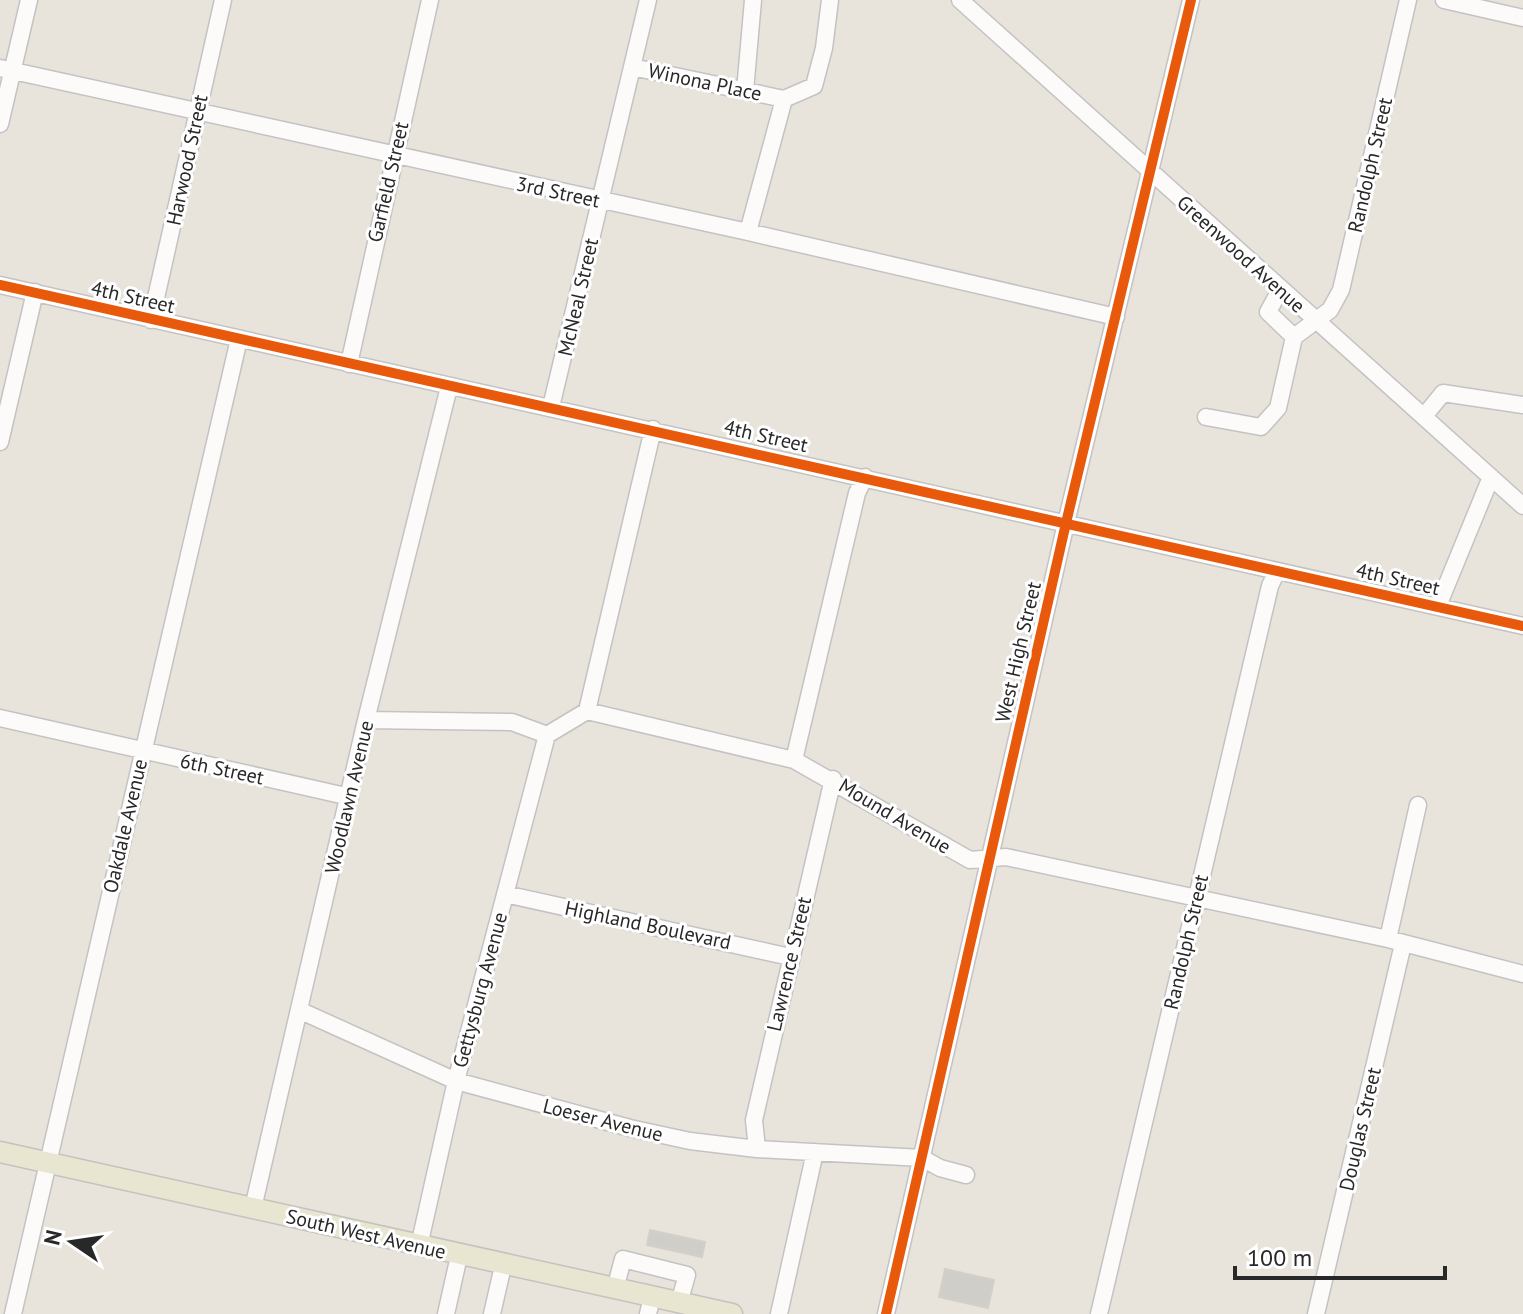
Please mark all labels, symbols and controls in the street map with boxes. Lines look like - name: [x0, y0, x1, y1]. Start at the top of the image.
- street label: Winona Place: [646, 57, 764, 107]
- street label: Harwood Street: [160, 92, 214, 228]
- street label: Randolph Street: [1342, 95, 1398, 235]
- street label: Garfield Street: [362, 119, 415, 245]
- street label: 3rd Street: [514, 170, 602, 214]
- street label: Greenwood Avenue: [1171, 189, 1311, 319]
- street label: McNeal Street: [552, 235, 604, 359]
- street label: 4th Street: [89, 275, 178, 319]
- street label: 4th Street: [722, 414, 811, 458]
- street label: 4th Street: [1354, 557, 1443, 601]
- street label: West High Street: [989, 579, 1047, 725]
- street label: Woodlawn Avenue: [319, 718, 379, 876]
- street label: 6th Street: [178, 747, 267, 791]
- street label: Oakdale Avenue: [97, 756, 153, 896]
- street label: Mound Avenue: [834, 772, 956, 860]
- street label: Randolph Street: [1158, 872, 1214, 1012]
- street label: Lawrence Street: [761, 894, 817, 1034]
- street label: Highland Boulevard: [563, 895, 733, 955]
- street label: Gettysburg Avenue: [447, 909, 513, 1071]
- street label: Douglas Street: [1333, 1065, 1387, 1193]
- street label: Loeser Avenue: [540, 1093, 666, 1147]
- north arrow: [32, 1202, 112, 1282]
- street label: South West Avenue: [284, 1203, 448, 1265]
- text: N: [37, 1227, 68, 1248]
- scale bar: [1235, 1230, 1445, 1280]
- text: 100 m: [1247, 1242, 1312, 1273]

